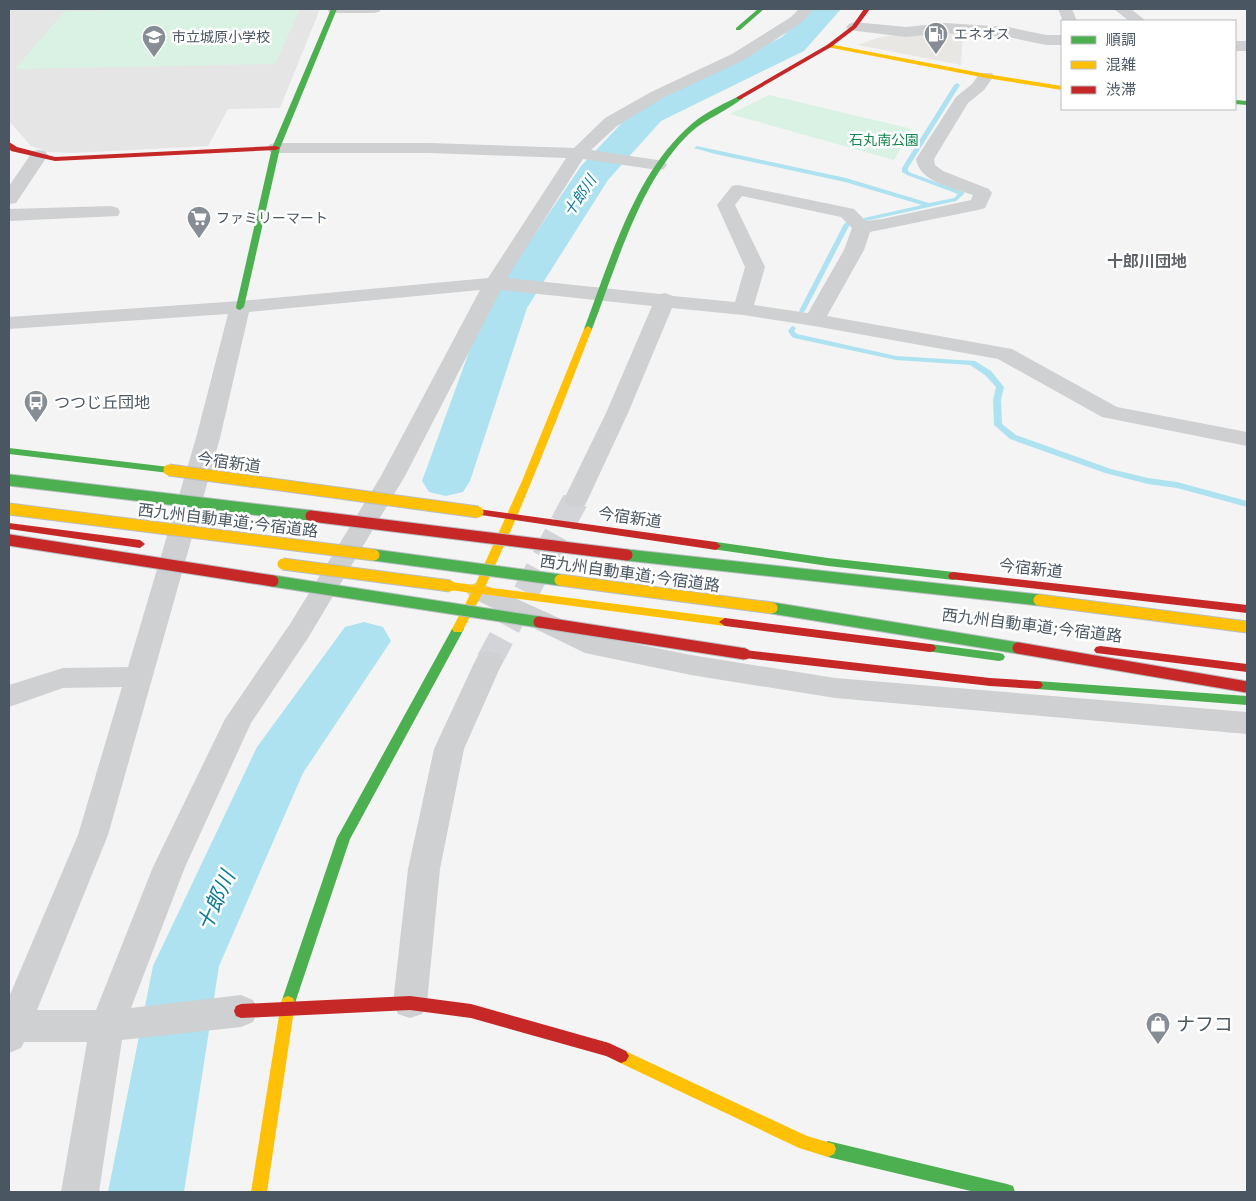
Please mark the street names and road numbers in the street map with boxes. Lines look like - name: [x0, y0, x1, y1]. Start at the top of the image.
- street label: 今宿新道: [196, 449, 262, 476]
- street label: 西九州自動車道;今宿道路: [137, 500, 319, 541]
- street label: 今宿新道: [597, 504, 663, 531]
- street label: 西九州自動車道;今宿道路: [539, 551, 721, 596]
- street label: 今宿新道: [998, 556, 1064, 581]
- street label: 西九州自動車道;今宿道路: [941, 605, 1123, 646]

